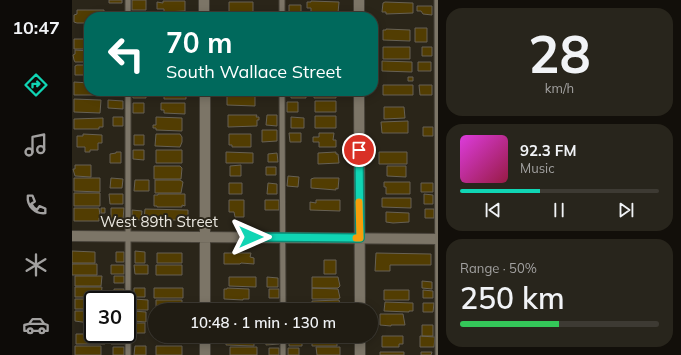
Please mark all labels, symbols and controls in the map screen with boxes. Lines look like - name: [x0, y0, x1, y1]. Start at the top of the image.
- text: 10:47: [12, 16, 60, 39]
- text: 28: [528, 21, 591, 86]
- text: 70 m: [166, 25, 232, 60]
- icon: left: [100, 28, 152, 80]
- text: South Wallace Street: [166, 60, 342, 83]
- icon: directions: [22, 71, 50, 99]
- text: km/h: [545, 80, 574, 96]
- icon: music: [22, 131, 50, 159]
- pin: [342, 133, 376, 167]
- icon: arrive: [348, 139, 370, 161]
- text: 92.3 FM: [520, 141, 576, 160]
- text: Music: [520, 160, 555, 176]
- icon: phone: [22, 191, 50, 219]
- icon: previous: [482, 199, 504, 221]
- icon: pause: [548, 199, 570, 221]
- icon: next: [615, 199, 637, 221]
- street label: West 89th Street: [100, 212, 218, 231]
- position arrow: [230, 216, 272, 258]
- icon: climate: [22, 251, 50, 279]
- text: Range · 50%: [460, 260, 537, 276]
- text: 250 km: [460, 279, 565, 317]
- speed limit sign: 30: [84, 291, 136, 343]
- icon: car: [22, 311, 50, 339]
- text: 10:48 · 1 min · 130 m: [190, 313, 336, 332]

